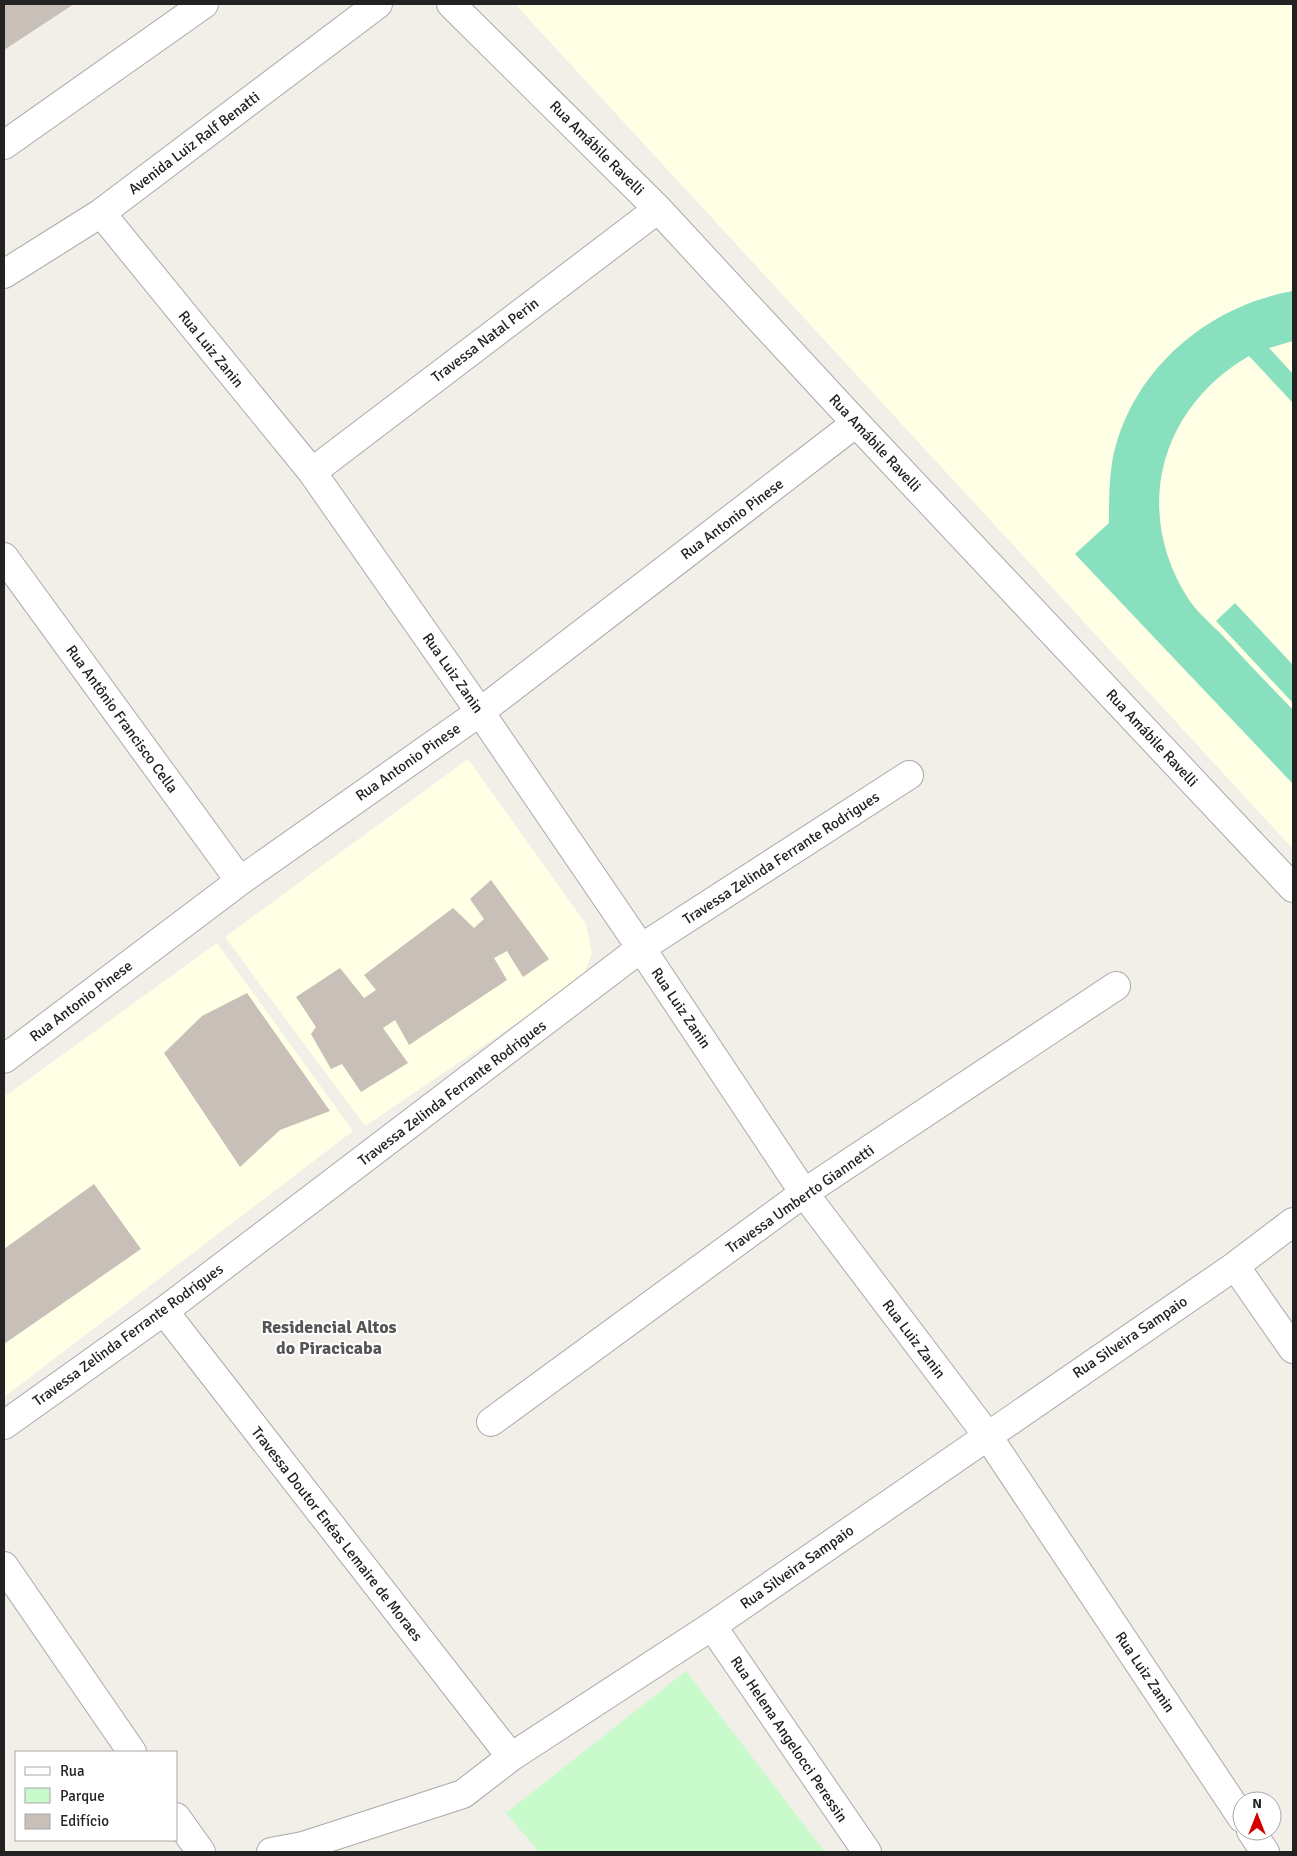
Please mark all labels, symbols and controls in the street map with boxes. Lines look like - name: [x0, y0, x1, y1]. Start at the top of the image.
- street label: Avenida Luiz Ralf Benatti: [125, 88, 263, 198]
- street label: Rua Amábile Ravelli: [546, 97, 648, 199]
- street label: Travessa Natal Perin: [428, 294, 542, 386]
- street label: Rua Luiz Zanin: [175, 307, 247, 391]
- street label: Rua Amábile Ravelli: [825, 391, 925, 495]
- street label: Rua Antonio Pinese: [677, 475, 787, 563]
- street label: Rua Luiz Zanin: [419, 629, 487, 717]
- street label: Rua Antônio Francisco Cella: [62, 641, 182, 797]
- street label: Rua Amábile Ravelli: [1102, 686, 1202, 790]
- street label: Rua Antonio Pinese: [352, 719, 464, 805]
- street label: Travessa Zelinda Ferrante Rodrigues: [679, 787, 883, 928]
- street label: Rua Antonio Pinese: [26, 957, 136, 1045]
- street label: Rua Luiz Zanin: [647, 964, 715, 1052]
- street label: Travessa Zelinda Ferrante Rodrigues: [354, 1016, 550, 1170]
- street label: Travessa Umberto Giannetti: [722, 1141, 878, 1257]
- street label: Travessa Zelinda Ferrante Rodrigues: [29, 1260, 227, 1410]
- street label: Rua Silveira Sampaio: [1069, 1292, 1191, 1382]
- street label: Rua Luiz Zanin: [879, 1296, 949, 1382]
- district label: Residencial Altos do Piracicaba: [261, 1316, 397, 1359]
- street label: Travessa Doutor Enéas Lemaire de Moraes: [248, 1423, 427, 1645]
- street label: Rua Silveira Sampaio: [737, 1521, 857, 1613]
- street label: Rua Luiz Zanin: [1111, 1628, 1179, 1716]
- street label: Rua Helena Angelocci Peressin: [727, 1653, 851, 1825]
- legend: [15, 1751, 178, 1841]
- text: Rua: [60, 1762, 85, 1780]
- text: Parque: [60, 1787, 105, 1805]
- north arrow: [1232, 1791, 1282, 1841]
- text: N: [1252, 1795, 1262, 1812]
- text: Edifício: [60, 1812, 109, 1830]

